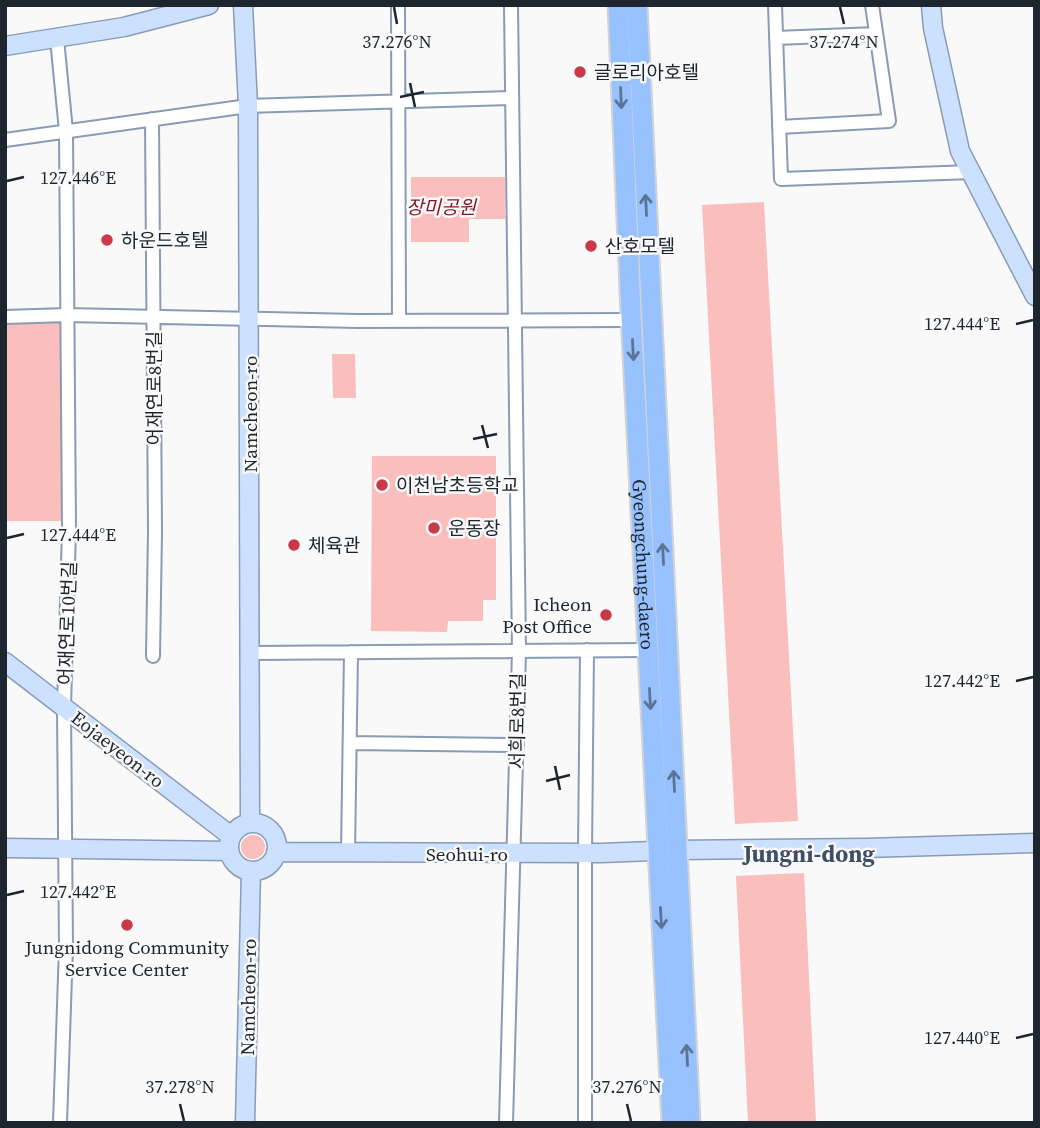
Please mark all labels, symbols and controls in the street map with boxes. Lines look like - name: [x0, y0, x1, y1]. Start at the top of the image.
- text: 37.276°N: [362, 29, 432, 54]
- text: 37.274°N: [809, 29, 879, 54]
- place label: 글로리아호텔: [594, 59, 699, 85]
- marker: 글로리아호텔: [572, 64, 588, 80]
- one-way arrow: [615, 86, 628, 109]
- text: 127.446°E: [40, 165, 116, 190]
- one-way arrow: [639, 193, 652, 216]
- park label: 장미공원: [406, 194, 477, 220]
- place label: 하운드호텔: [121, 227, 208, 253]
- marker: 하운드호텔: [99, 232, 115, 248]
- place label: 산호모텔: [605, 233, 675, 259]
- marker: 산호모텔: [583, 238, 599, 254]
- text: 127.444°E: [924, 311, 1000, 336]
- street label: 어재연로8번길: [141, 331, 167, 445]
- one-way arrow: [626, 338, 639, 361]
- street label: Namcheon-ro: [237, 356, 263, 472]
- place label: 이천남초등학교: [396, 472, 518, 498]
- marker: 이천남초등학교: [374, 477, 390, 493]
- street label: Gyeongchung-daero: [626, 478, 661, 650]
- place label: 운동장: [448, 515, 500, 541]
- marker: 운동장: [426, 520, 442, 536]
- text: 127.444°E: [40, 522, 116, 547]
- place label: 체육관: [308, 532, 360, 558]
- marker: 체육관: [286, 537, 302, 553]
- one-way arrow: [657, 543, 670, 566]
- street label: 어재연로10번길: [52, 561, 82, 685]
- place label: Icheon Post Office: [502, 591, 592, 639]
- marker: Icheon Post Office: [598, 607, 614, 623]
- text: 127.442°E: [924, 668, 1000, 693]
- street label: 서희로8번길: [503, 672, 531, 770]
- one-way arrow: [644, 687, 657, 710]
- street label: Eojaeyeon-ro: [66, 704, 170, 794]
- one-way arrow: [668, 770, 681, 793]
- district label: Jungni-dong: [741, 838, 875, 870]
- street label: Seohui-ro: [426, 841, 508, 867]
- text: 127.442°E: [40, 879, 116, 904]
- one-way arrow: [655, 907, 668, 929]
- marker: Jungnidong Community Service Center: [119, 917, 135, 933]
- place label: Jungnidong Community Service Center: [24, 934, 229, 982]
- street label: Namcheon-ro: [234, 938, 262, 1056]
- text: 127.440°E: [924, 1025, 1000, 1050]
- one-way arrow: [680, 1043, 693, 1066]
- text: 37.278°N: [145, 1074, 215, 1099]
- text: 37.276°N: [592, 1074, 662, 1099]

